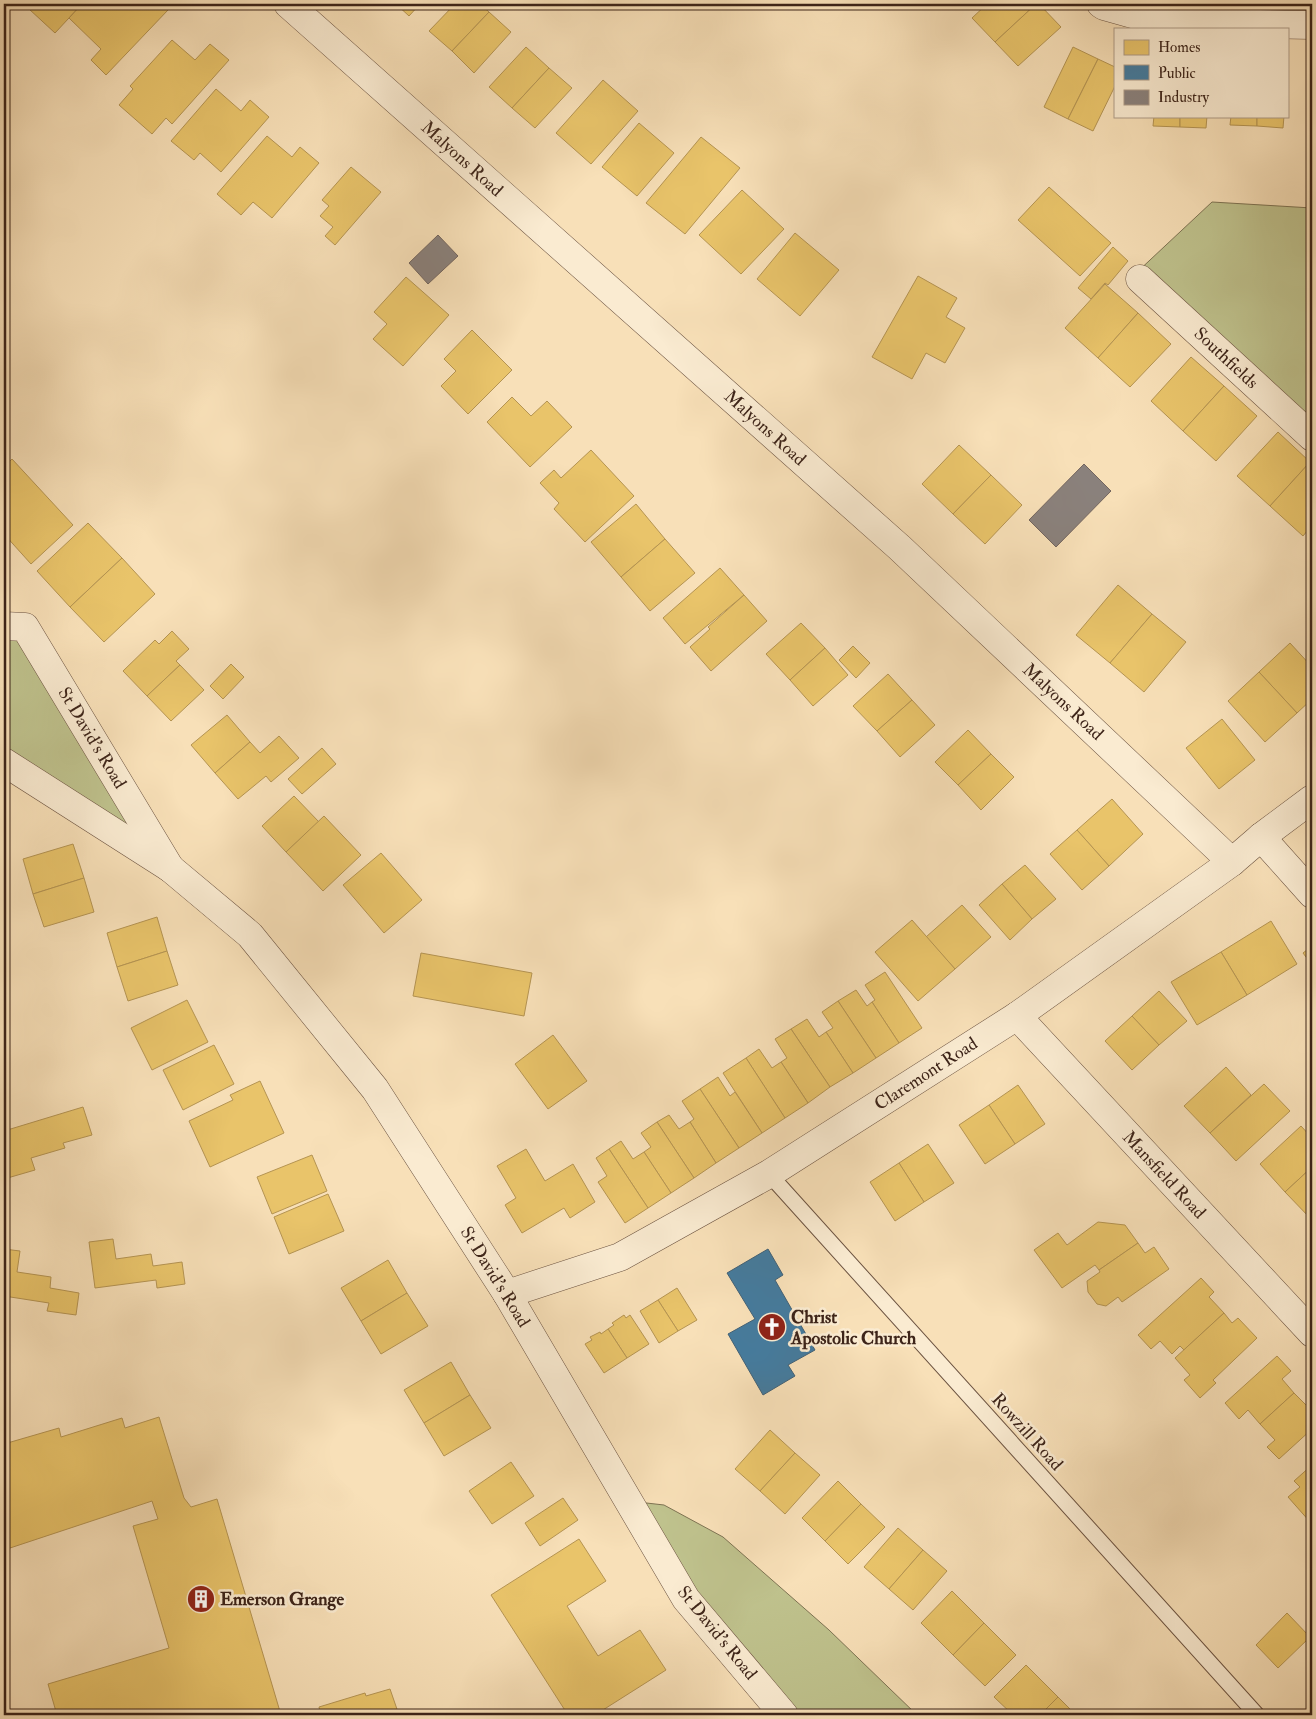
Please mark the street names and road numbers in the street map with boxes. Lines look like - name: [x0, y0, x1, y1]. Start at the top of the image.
- street label: Malyons Road: [416, 116, 508, 202]
- street label: Southfields: [1189, 322, 1263, 394]
- street label: Malyons Road: [719, 385, 811, 471]
- street label: Malyons Road: [1018, 659, 1108, 745]
- street label: St David's Road: [53, 683, 131, 793]
- street label: Claremont Road: [870, 1032, 982, 1116]
- street label: Mansfield Road: [1117, 1126, 1211, 1224]
- street label: St David's Road: [455, 1222, 535, 1332]
- street label: Rowzill Road: [986, 1388, 1068, 1476]
- street label: St David's Road: [672, 1581, 762, 1685]

